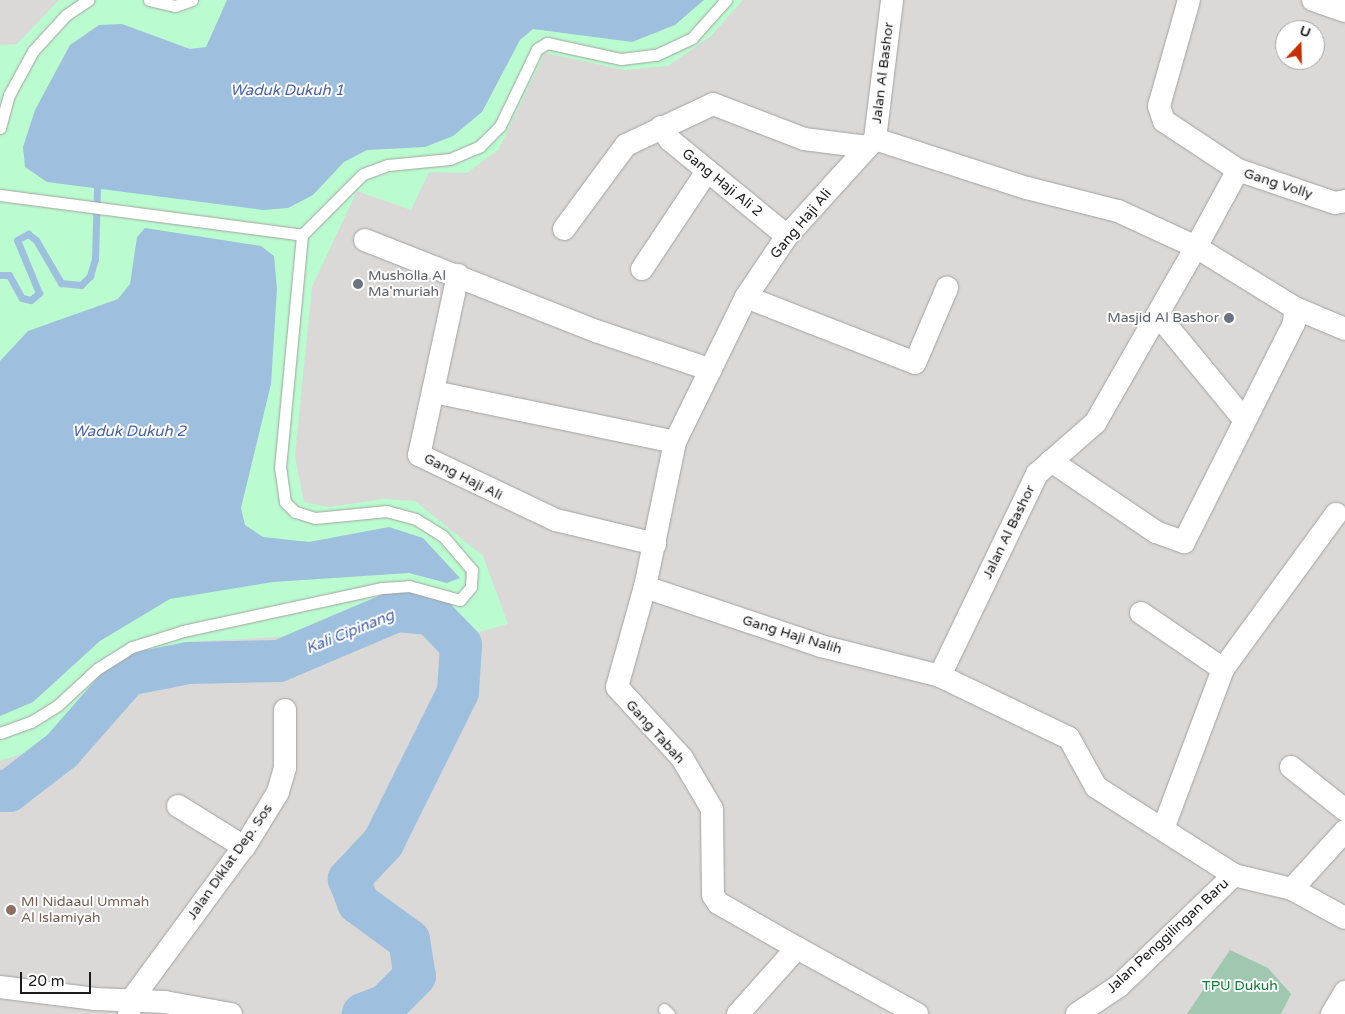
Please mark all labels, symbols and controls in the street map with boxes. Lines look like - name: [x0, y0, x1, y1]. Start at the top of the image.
- north arrow: [1275, 20, 1325, 70]
- street label: Jalan Al Bashor: [868, 21, 898, 125]
- text: U: [1297, 22, 1313, 41]
- water label: Waduk Dukuh 1: [230, 82, 344, 100]
- street label: Gang Haji Ali 2: [678, 146, 766, 220]
- street label: Gang Volly: [1241, 165, 1315, 203]
- street label: Gang Haji Ali: [767, 186, 835, 262]
- place label: Musholla Al Ma'muriah: [368, 268, 446, 300]
- marker: Musholla Al Ma'muriah: [352, 278, 364, 290]
- place label: Masjid Al Bashor: [1107, 310, 1219, 326]
- marker: Masjid Al Bashor: [1223, 312, 1235, 324]
- water label: Waduk Dukuh 2: [72, 423, 186, 441]
- street label: Gang Haji Ali: [421, 450, 505, 504]
- street label: Jalan Al Bashor: [979, 482, 1039, 582]
- water label: Kali Cipinang: [303, 606, 397, 658]
- street label: Gang Haji Nalih: [740, 612, 844, 658]
- street label: Gang Tabah: [622, 697, 688, 767]
- street label: Jalan Diklat Dep. Sos: [184, 801, 276, 923]
- street label: Jalan Penggilingan Baru: [1104, 875, 1232, 997]
- place label: MI Nidaaul Ummah Al Islamiyah: [21, 894, 149, 926]
- marker: MI Nidaaul Ummah Al Islamiyah: [5, 904, 17, 916]
- scale bar: [22, 962, 94, 994]
- text: 20 m: [28, 972, 65, 990]
- park label: TPU Dukuh: [1202, 978, 1278, 994]

